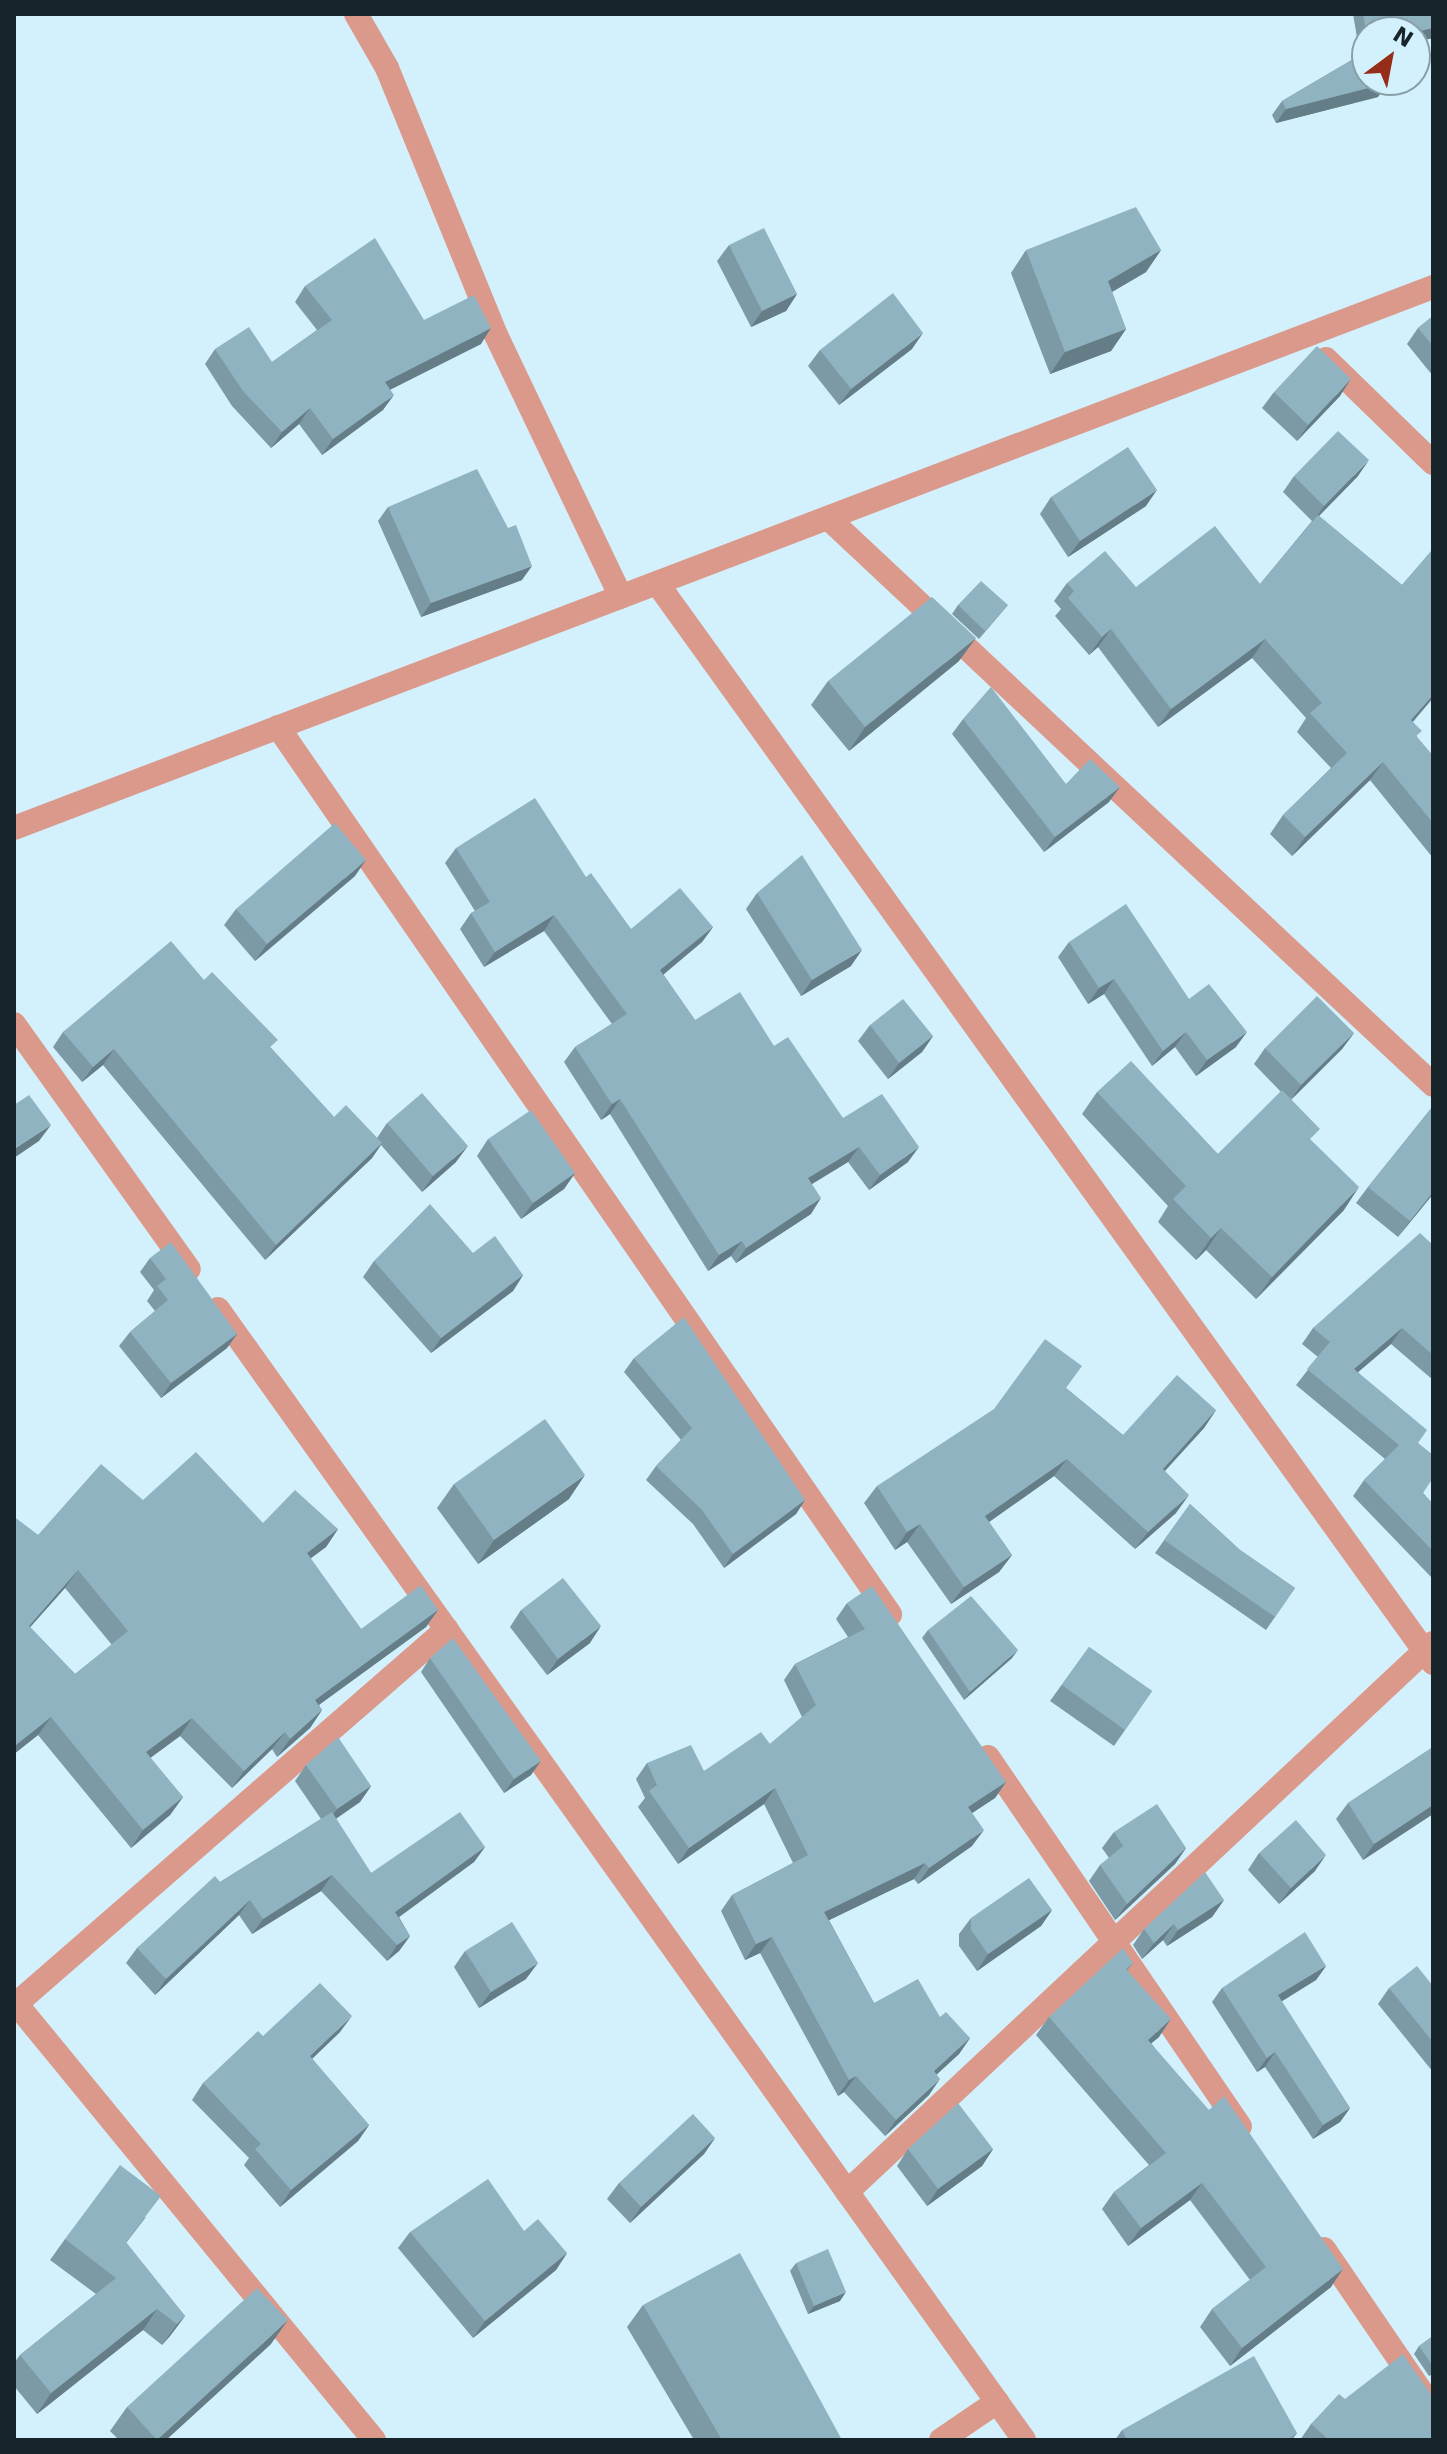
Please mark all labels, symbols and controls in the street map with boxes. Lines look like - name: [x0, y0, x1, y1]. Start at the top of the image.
- north arrow: [1351, 16, 1431, 96]
- text: N: [1388, 21, 1417, 52]

